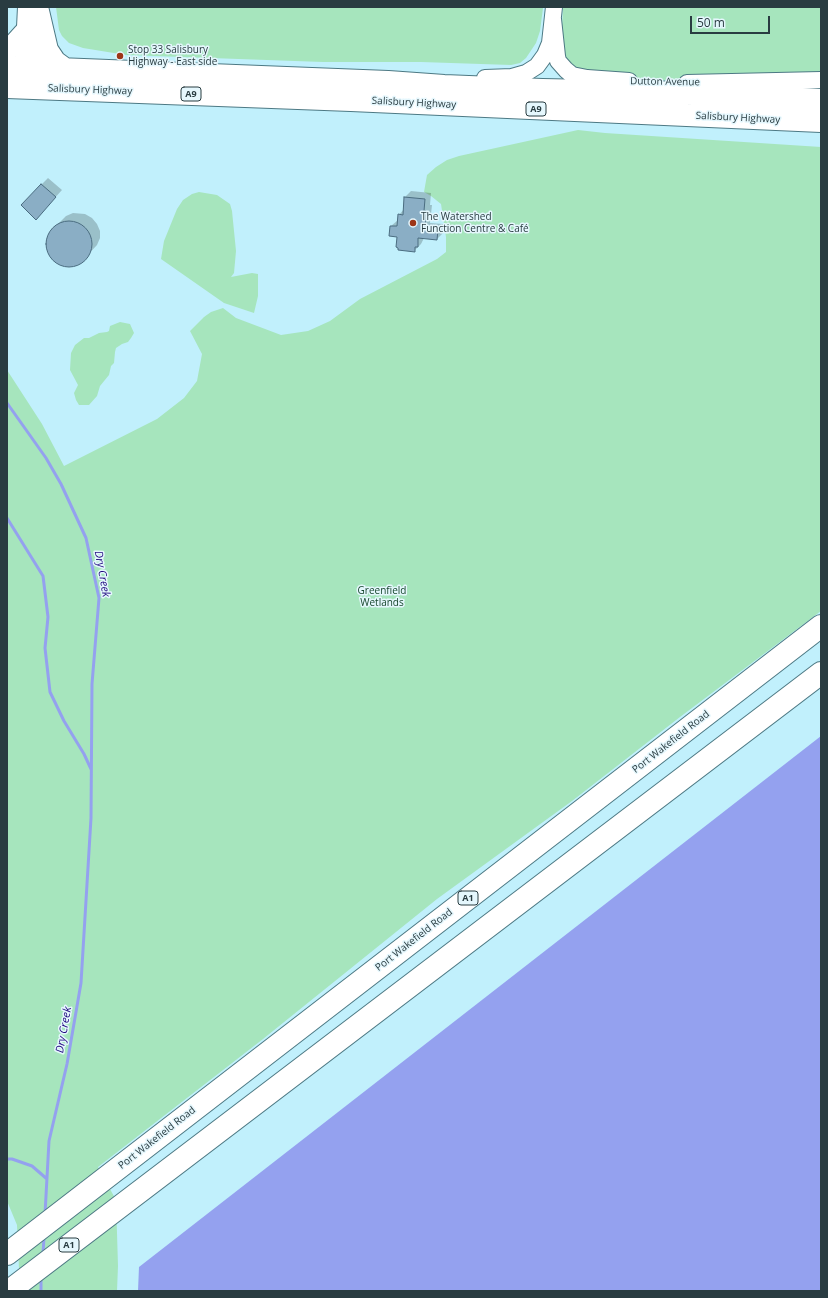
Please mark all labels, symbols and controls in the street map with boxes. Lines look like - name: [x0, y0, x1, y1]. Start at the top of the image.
- scale bar: [692, 8, 772, 34]
- text: 50 m: [697, 14, 725, 31]
- place label: Stop 33 Salisbury Highway - East side: [128, 44, 217, 68]
- marker: Stop 33 Salisbury Highway - East side: [115, 51, 125, 61]
- street label: Dutton Avenue: [630, 75, 700, 89]
- street label: Salisbury Highway: [48, 83, 132, 97]
- road number: A9: [181, 87, 201, 101]
- street label: Salisbury Highway: [371, 95, 457, 111]
- road number: A9: [526, 102, 546, 116]
- street label: Salisbury Highway: [695, 110, 781, 126]
- place label: The Watershed Function Centre & Café: [421, 211, 529, 234]
- marker: The Watershed Function Centre & Café: [408, 218, 418, 228]
- water label: Dry Creek: [91, 550, 113, 598]
- park label: Greenfield Wetlands: [358, 585, 406, 608]
- street label: Port Wakefield Road: [630, 708, 712, 776]
- road number: A1: [458, 891, 478, 905]
- street label: Port Wakefield Road: [373, 906, 455, 974]
- water label: Dry Creek: [53, 1006, 75, 1054]
- street label: Port Wakefield Road: [116, 1104, 198, 1172]
- road number: A1: [59, 1238, 79, 1252]

